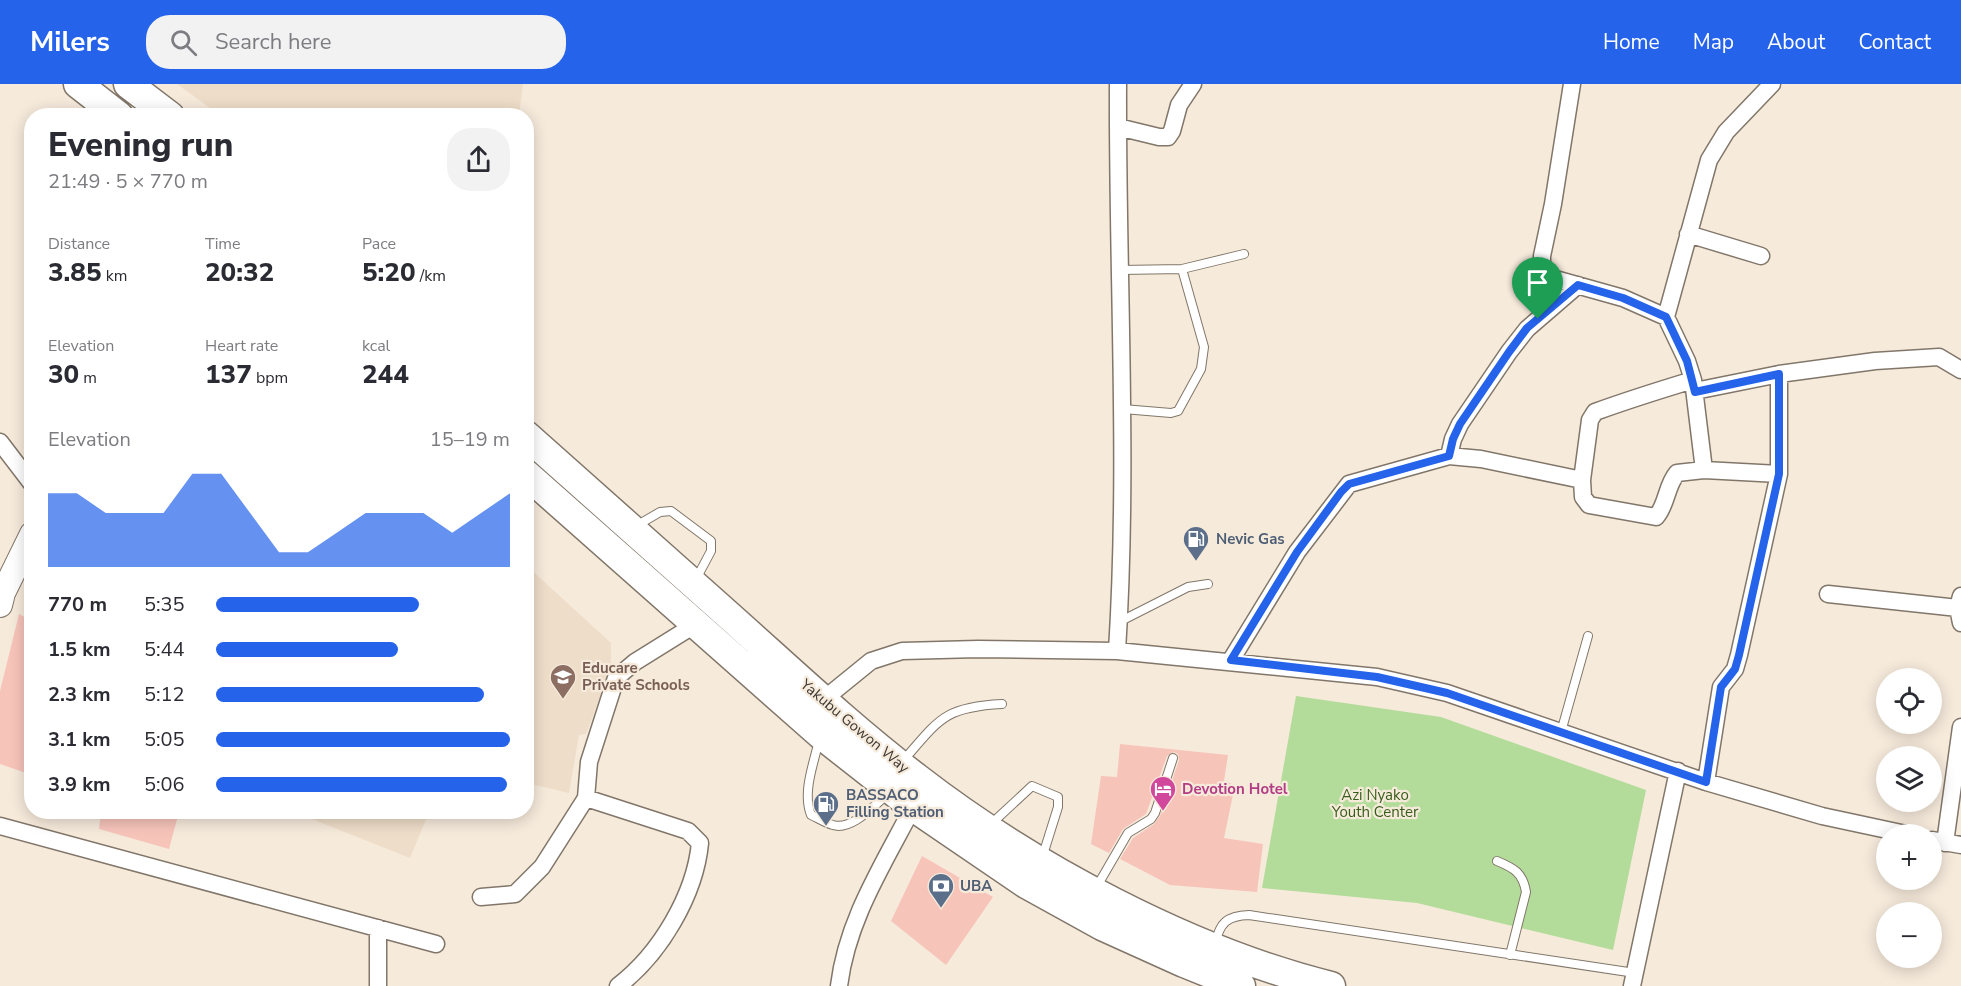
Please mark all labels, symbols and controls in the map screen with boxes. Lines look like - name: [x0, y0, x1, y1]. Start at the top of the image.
- search box: [146, 15, 566, 69]
- text: Milers: [30, 23, 110, 61]
- icon: search: [167, 26, 200, 59]
- text: Search here: [215, 27, 332, 57]
- text: Home: [1603, 28, 1660, 56]
- text: Map: [1693, 28, 1734, 56]
- text: About: [1767, 28, 1825, 56]
- text: Contact: [1858, 28, 1931, 56]
- text: Evening run: [48, 123, 233, 168]
- button: share: [447, 128, 510, 191]
- text: 21:49 · 5 × 770 m: [48, 168, 208, 195]
- text: Distance: [48, 233, 110, 255]
- text: Time: [205, 233, 241, 255]
- text: Pace: [362, 233, 396, 255]
- text: 3.85: [48, 255, 102, 290]
- text: 20:32: [205, 255, 274, 290]
- text: 5:20: [362, 255, 416, 290]
- pin: [1512, 257, 1563, 319]
- text: km: [102, 265, 127, 287]
- text: /km: [416, 265, 446, 287]
- icon: arrive: [1521, 266, 1554, 299]
- text: Elevation: [48, 335, 114, 357]
- text: Heart rate: [205, 335, 278, 357]
- text: kcal: [362, 335, 390, 357]
- text: 30: [48, 357, 79, 392]
- text: 137: [205, 357, 252, 392]
- text: 244: [362, 357, 409, 392]
- text: m: [79, 367, 97, 389]
- text: bpm: [252, 367, 288, 389]
- text: Elevation: [48, 426, 131, 453]
- text: 15–19 m: [430, 426, 510, 453]
- fuel station icon: Nevic Gas: [1181, 524, 1211, 562]
- place label: Nevic Gas: [1216, 529, 1285, 549]
- text: 770 m: [48, 591, 107, 618]
- text: 5:35: [144, 591, 185, 618]
- text: 1.5 km: [48, 636, 111, 663]
- text: 5:44: [144, 636, 185, 663]
- place label: Educare Private Schools: [582, 658, 690, 695]
- school or university icon: Educare Private Schools: [548, 662, 578, 700]
- map controls: [1876, 668, 1942, 968]
- button: locate: [1876, 668, 1942, 734]
- street label: Yakubu Gowon Way: [796, 674, 914, 778]
- text: 2.3 km: [48, 681, 111, 708]
- text: 5:12: [144, 681, 185, 708]
- text: 3.1 km: [48, 726, 111, 753]
- text: 5:05: [144, 726, 185, 753]
- button: layers: [1876, 746, 1942, 812]
- text: 3.9 km: [48, 771, 111, 798]
- text: 5:06: [144, 771, 185, 798]
- hotel icon: Devotion Hotel: [1148, 774, 1178, 812]
- place label: Devotion Hotel: [1182, 779, 1288, 799]
- place label: BASSACO Filling Station: [846, 785, 944, 822]
- park label: Azi Nyako Youth Center: [1331, 785, 1419, 822]
- fuel station icon: BASSACO Filling Station: [811, 789, 841, 827]
- button: +: [1876, 824, 1942, 890]
- bank icon: UBA: [926, 871, 956, 909]
- place label: UBA: [960, 876, 993, 896]
- button: −: [1876, 902, 1942, 968]

